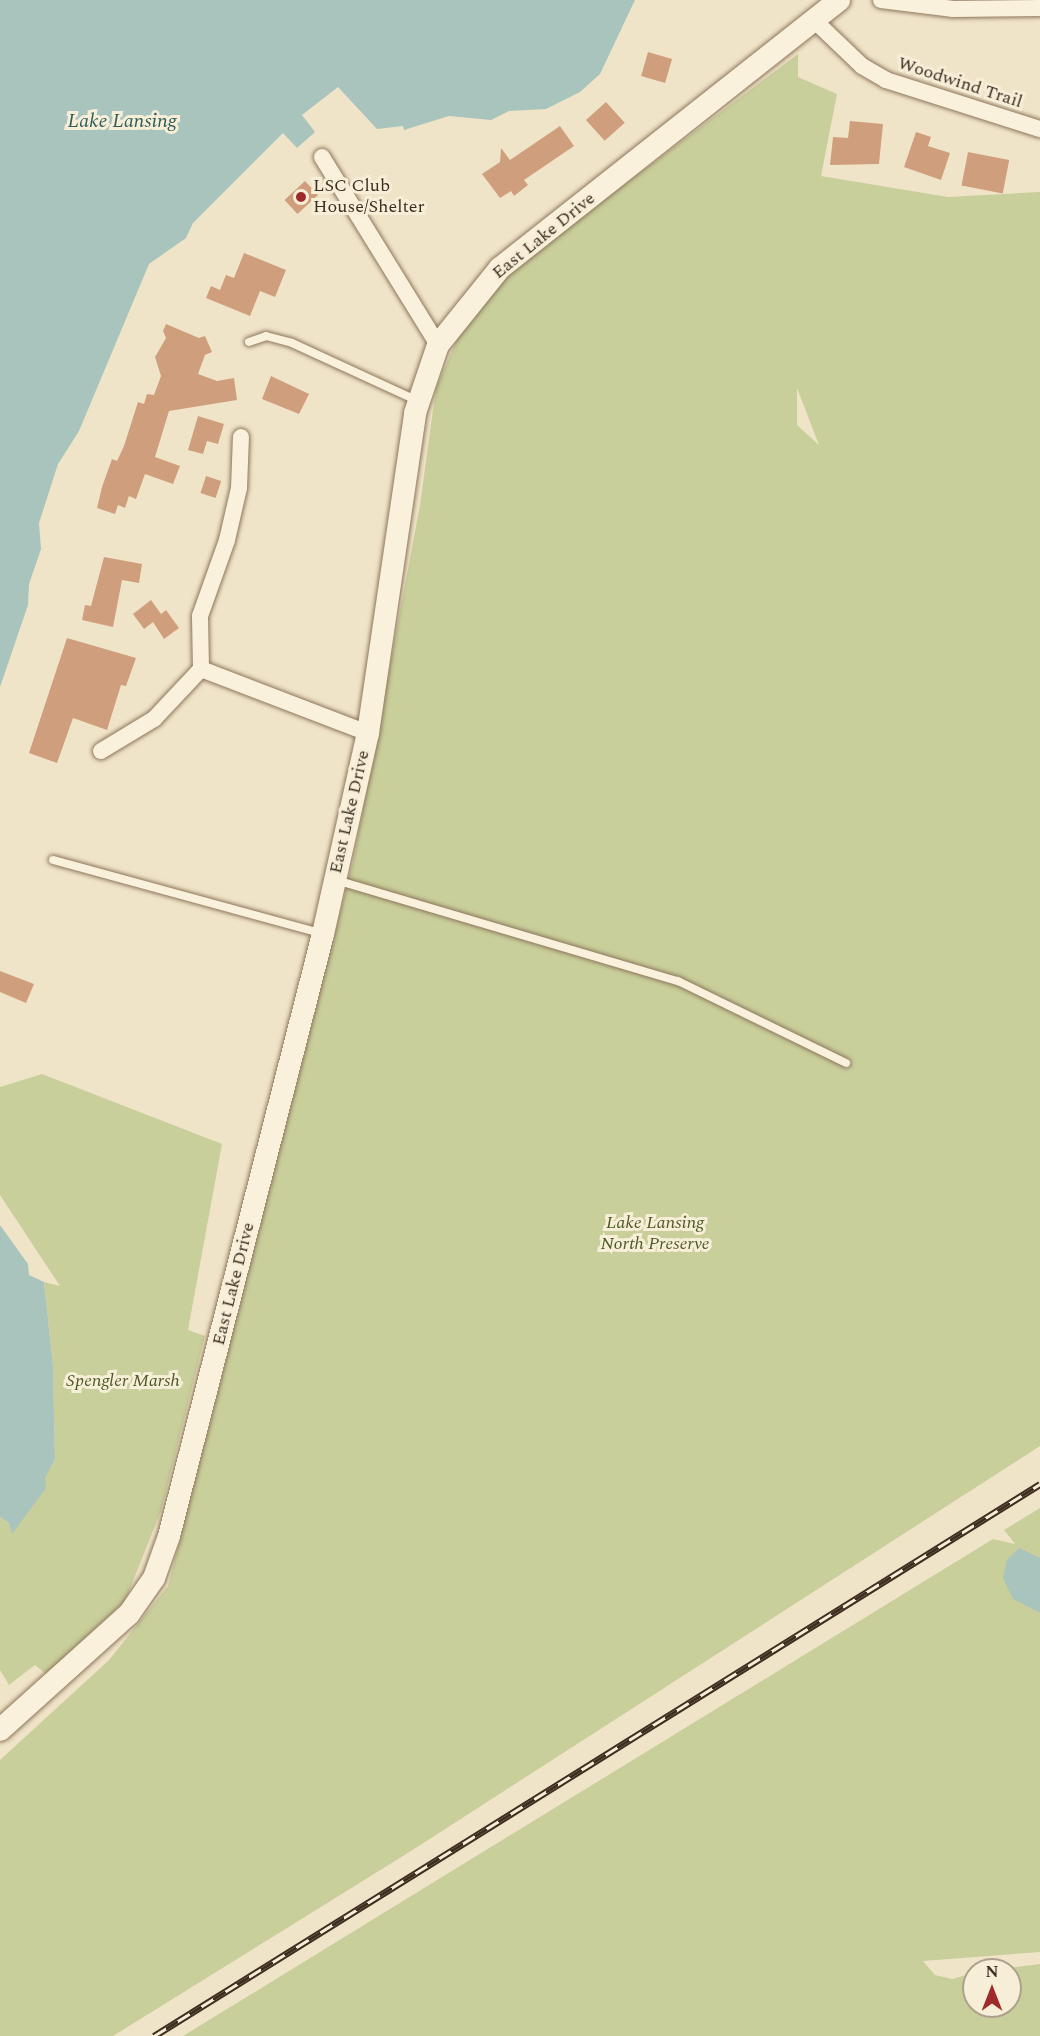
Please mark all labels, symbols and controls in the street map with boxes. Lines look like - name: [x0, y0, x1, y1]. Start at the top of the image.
- street label: Woodwind Trail: [895, 53, 1025, 113]
- water label: Lake Lansing: [67, 109, 177, 133]
- place label: LSC Club House/Shelter: [313, 176, 425, 219]
- street label: East Lake Drive: [488, 188, 600, 284]
- marker: LSC Club House/Shelter: [294, 190, 308, 204]
- street label: East Lake Drive: [325, 748, 375, 876]
- park label: Lake Lansing North Preserve: [600, 1213, 710, 1256]
- street label: East Lake Drive: [208, 1220, 260, 1348]
- park label: Spengler Marsh: [66, 1370, 180, 1392]
- north arrow: [962, 1958, 1022, 2018]
- text: N: [985, 1960, 999, 1984]

